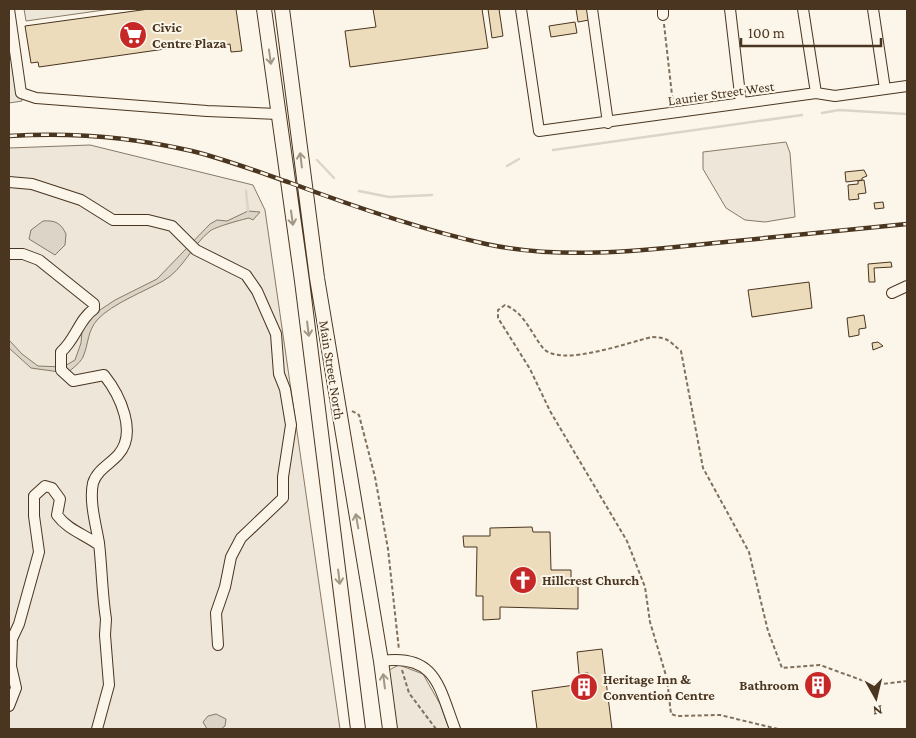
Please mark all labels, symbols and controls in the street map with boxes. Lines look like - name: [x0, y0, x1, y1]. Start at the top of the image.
- scale bar: [741, 15, 881, 47]
- place label: Civic Centre Plaza: [152, 19, 227, 51]
- supermarket icon: Civic Centre Plaza: [118, 20, 148, 50]
- text: 100 m: [748, 25, 785, 41]
- one-way arrow: [265, 49, 275, 65]
- street label: Laurier Street West: [667, 78, 776, 108]
- one-way arrow: [296, 153, 306, 169]
- one-way arrow: [288, 210, 298, 226]
- street label: Main Street North: [316, 319, 348, 421]
- one-way arrow: [303, 321, 313, 337]
- one-way arrow: [352, 513, 362, 529]
- church icon: Hillcrest Church: [508, 565, 538, 595]
- one-way arrow: [334, 569, 344, 585]
- place label: Hillcrest Church: [542, 572, 639, 588]
- building icon: Bathroom: [803, 670, 833, 700]
- place label: Heritage Inn & Convention Centre: [603, 671, 715, 703]
- building icon: Heritage Inn & Convention Centre: [569, 672, 599, 702]
- one-way arrow: [379, 673, 389, 689]
- north arrow: [851, 673, 901, 723]
- place label: Bathroom: [739, 677, 799, 693]
- text: N: [872, 702, 884, 720]

